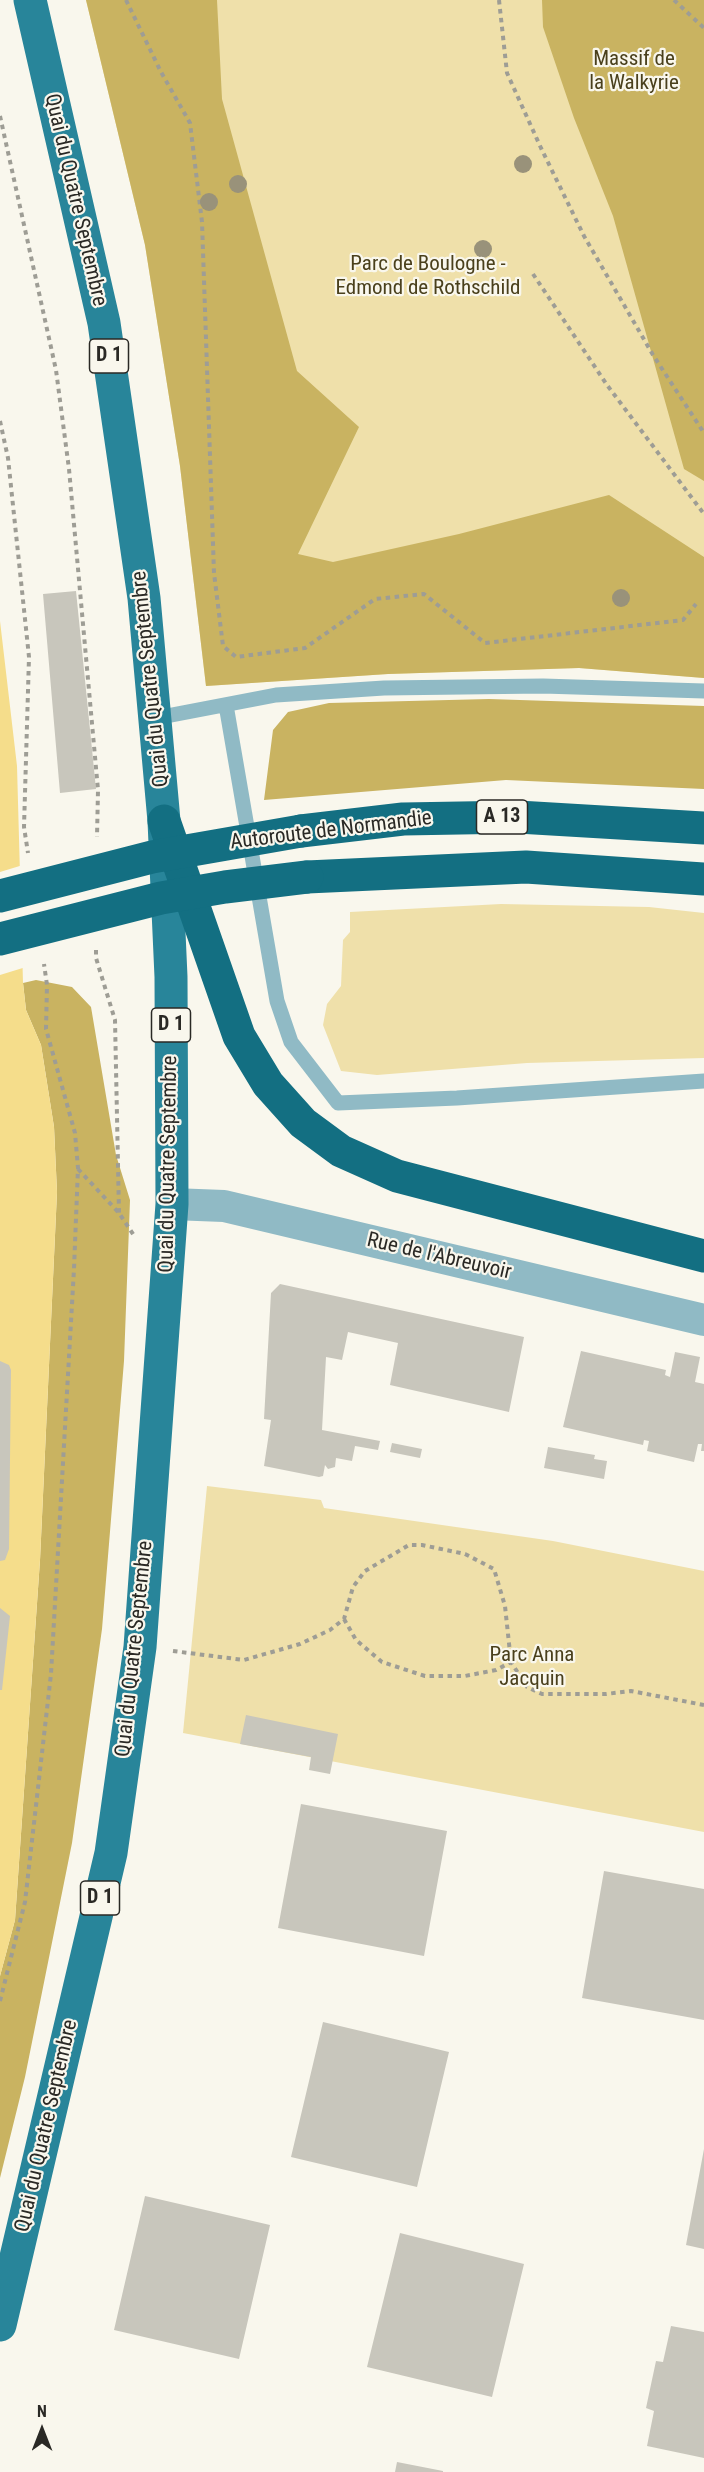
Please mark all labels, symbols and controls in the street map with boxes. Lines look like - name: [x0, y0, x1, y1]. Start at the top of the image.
- park label: Massif de la Walkyrie: [589, 47, 679, 97]
- street label: Quai du Quatre Septembre: [38, 91, 112, 309]
- park label: Parc de Boulogne - Edmond de Rothschild: [335, 252, 521, 302]
- road number: D 1: [90, 339, 128, 373]
- street label: Quai du Quatre Septembre: [127, 570, 175, 788]
- road number: A 13: [476, 800, 528, 834]
- street label: Autoroute de Normandie: [229, 806, 433, 856]
- road number: D 1: [152, 1008, 190, 1042]
- street label: Quai du Quatre Septembre: [155, 1055, 183, 1273]
- street label: Rue de l'Abreuvoir: [364, 1228, 514, 1286]
- street label: Quai du Quatre Septembre: [111, 1540, 159, 1758]
- park label: Parc Anna Jacquin: [490, 1643, 574, 1693]
- road number: D 1: [80, 1881, 120, 1915]
- street label: Quai du Quatre Septembre: [10, 2017, 84, 2235]
- north arrow: [12, 2400, 72, 2460]
- text: N: [37, 2402, 47, 2421]

